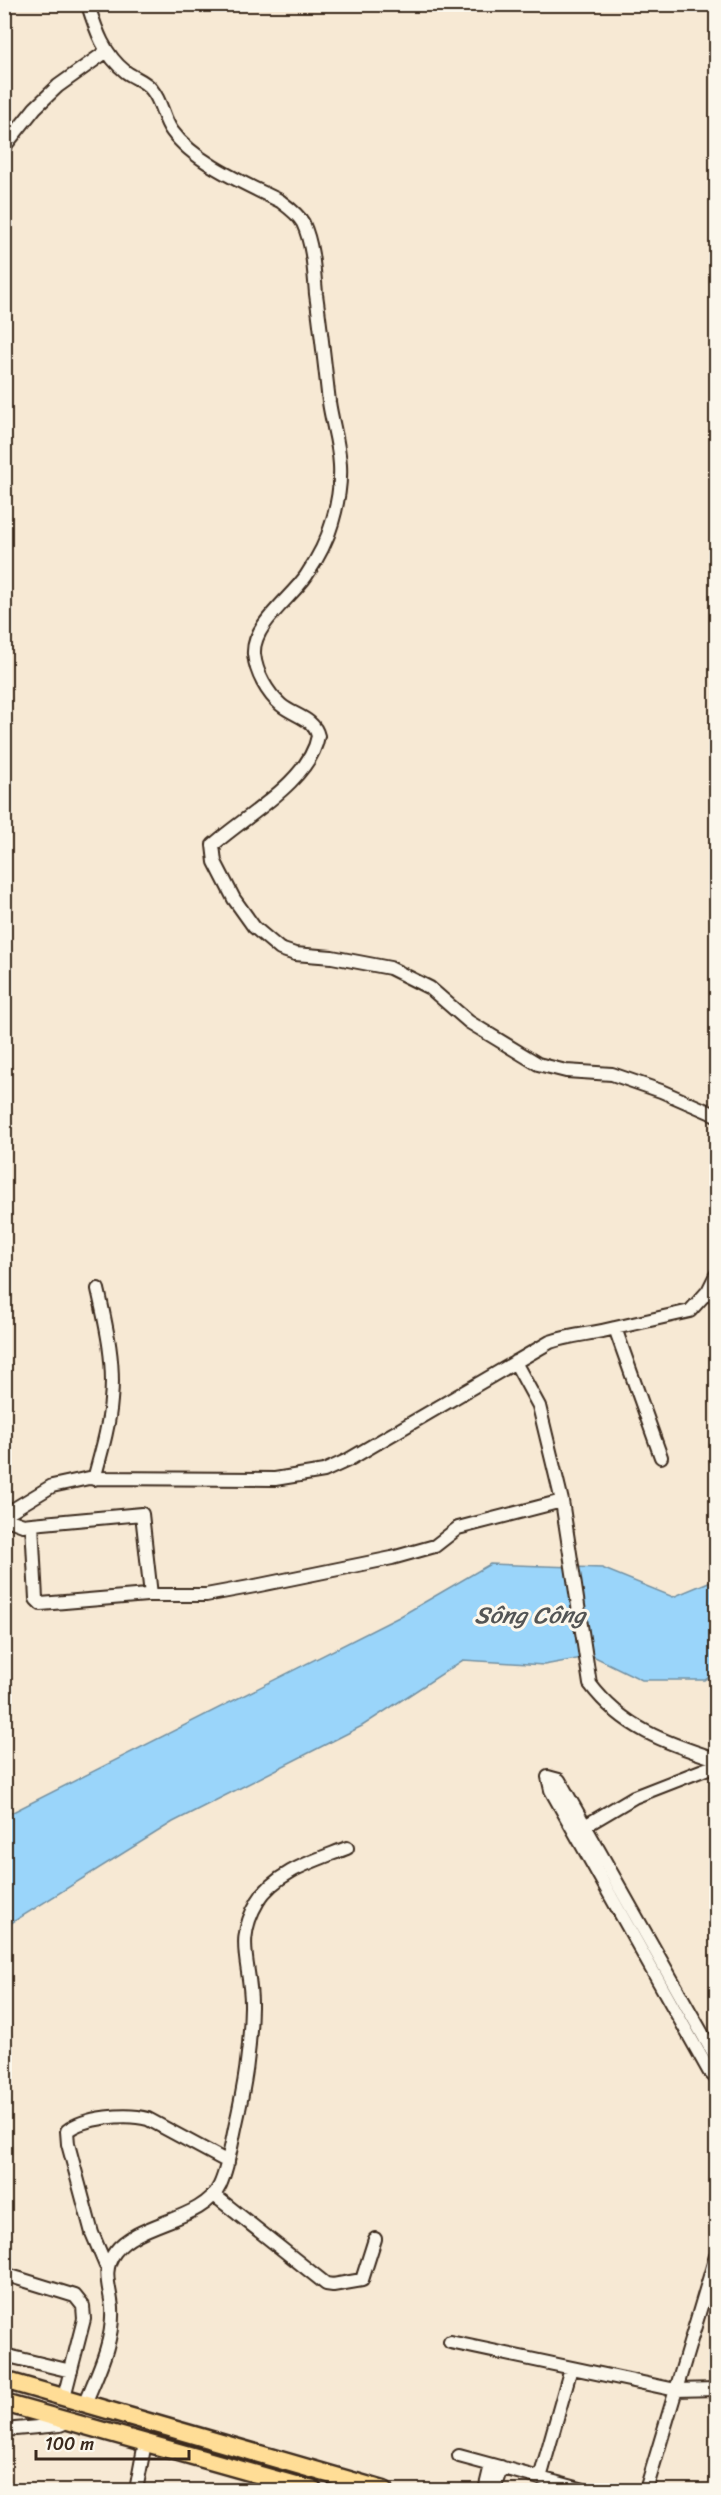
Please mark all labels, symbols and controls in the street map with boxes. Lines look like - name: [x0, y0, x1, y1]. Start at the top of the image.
- water label: Sông Công: [475, 1594, 587, 1636]
- scale bar: [36, 2423, 189, 2461]
- text: 100 m: [45, 2428, 94, 2460]

